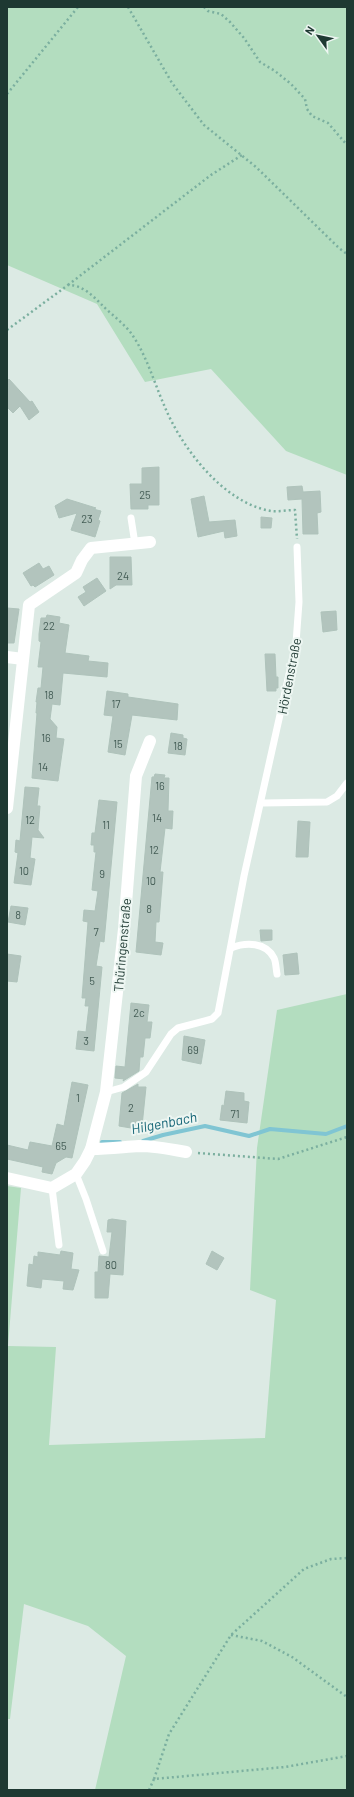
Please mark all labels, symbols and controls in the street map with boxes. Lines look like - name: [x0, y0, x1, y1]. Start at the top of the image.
- north arrow: [298, 16, 338, 56]
- text: N: [302, 24, 317, 37]
- house number: 25: [139, 488, 151, 501]
- house number: 23: [81, 512, 93, 525]
- house number: 24: [117, 569, 129, 582]
- house number: 22: [43, 619, 55, 632]
- street label: Hördenstraße: [274, 636, 304, 716]
- house number: 18: [44, 688, 54, 701]
- house number: 17: [111, 697, 121, 710]
- house number: 16: [41, 731, 51, 744]
- house number: 15: [113, 737, 123, 750]
- house number: 18: [173, 739, 183, 752]
- house number: 14: [38, 760, 48, 773]
- house number: 16: [155, 779, 165, 792]
- house number: 14: [152, 811, 162, 824]
- house number: 12: [25, 813, 35, 826]
- house number: 11: [102, 818, 110, 831]
- house number: 12: [149, 843, 159, 856]
- house number: 10: [19, 864, 29, 877]
- house number: 9: [99, 867, 105, 880]
- house number: 10: [146, 874, 156, 887]
- street label: Thüringenstraße: [110, 897, 134, 992]
- house number: 8: [146, 902, 152, 915]
- house number: 8: [15, 908, 21, 921]
- house number: 7: [93, 925, 99, 938]
- house number: 5: [89, 974, 95, 987]
- house number: 2c: [133, 1006, 145, 1019]
- house number: 3: [83, 1034, 89, 1047]
- house number: 69: [187, 1043, 199, 1056]
- house number: 1: [76, 1091, 80, 1104]
- house number: 2: [128, 1101, 134, 1114]
- house number: 71: [230, 1107, 240, 1120]
- water label: Hilgenbach: [130, 1108, 198, 1137]
- house number: 65: [55, 1139, 67, 1152]
- house number: 80: [105, 1258, 117, 1271]

